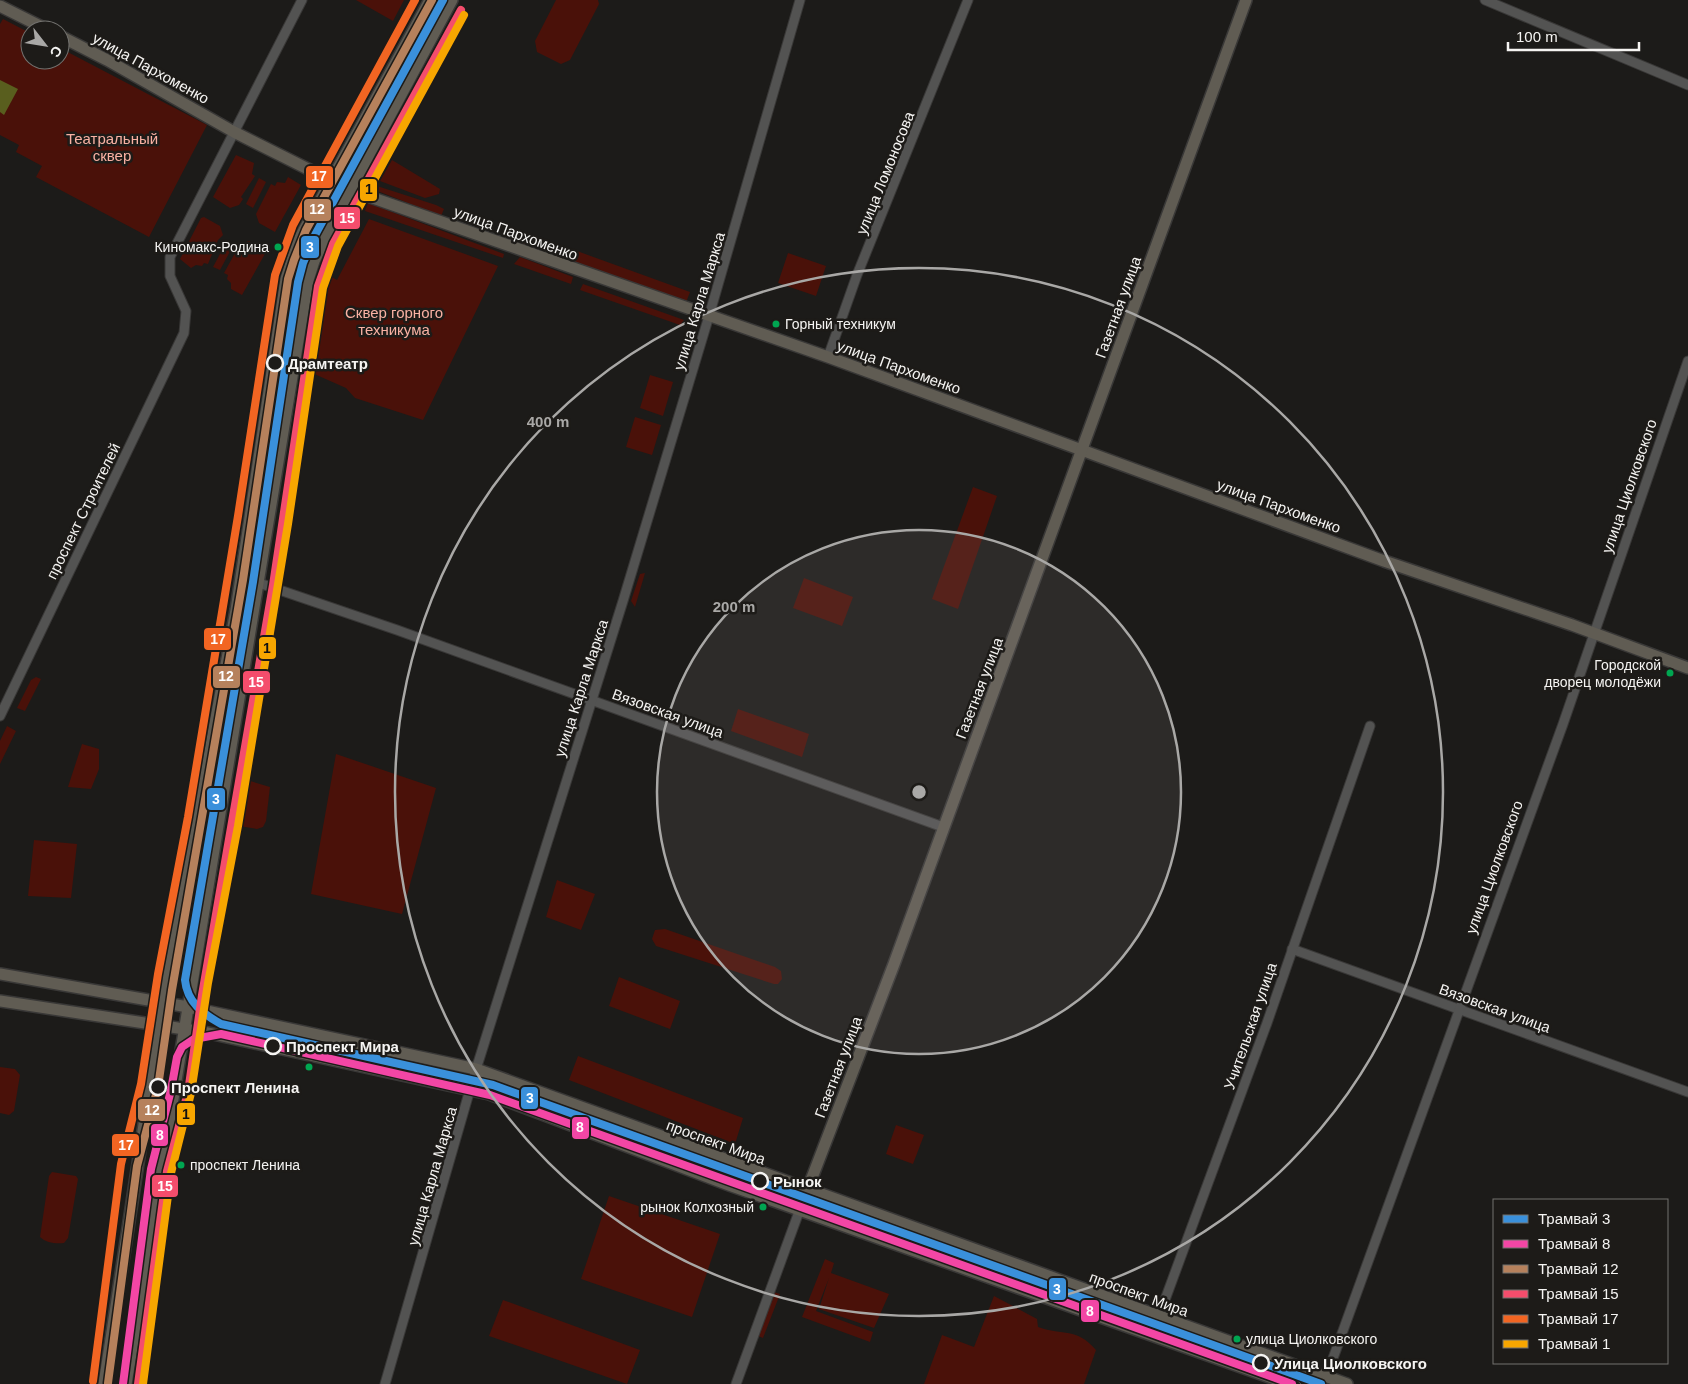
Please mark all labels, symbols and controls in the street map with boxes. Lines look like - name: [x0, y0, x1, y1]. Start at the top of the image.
- north arrow: [20, 20, 70, 70]
- scale bar: [1508, 20, 1639, 52]
- text: 100 m: [1516, 28, 1558, 45]
- street label: улица Пархоменко: [90, 29, 212, 107]
- text: С: [47, 43, 66, 60]
- street label: улица Ломоносова: [853, 108, 918, 237]
- park label: Театральный сквер: [66, 130, 158, 164]
- line badge: 17: [305, 165, 334, 189]
- text: 17: [311, 168, 327, 184]
- line badge: 1: [359, 178, 378, 202]
- text: 1: [365, 181, 373, 197]
- line badge: 12: [303, 198, 332, 222]
- text: 12: [309, 201, 325, 217]
- street label: улица Пархоменко: [452, 203, 580, 263]
- line badge: 15: [333, 206, 361, 230]
- text: 15: [339, 210, 355, 226]
- street label: улица Карла Маркса: [670, 229, 728, 372]
- line badge: 3: [300, 235, 320, 259]
- place label: Киномакс-Родина: [154, 239, 269, 255]
- text: 3: [306, 239, 314, 255]
- marker: Киномакс-Родина: [273, 242, 283, 252]
- street label: Газетная улица: [1092, 253, 1145, 360]
- park label: Сквер горного техникума: [345, 304, 443, 338]
- place label: Горный техникум: [785, 316, 896, 332]
- marker: Горный техникум: [771, 319, 781, 329]
- street label: улица Пархоменко: [835, 337, 963, 397]
- marker: Драмтеатр: [266, 354, 284, 372]
- place label: Драмтеатр: [288, 355, 368, 372]
- text: 400 m: [527, 413, 569, 430]
- street label: улица Циолковского: [1598, 417, 1660, 555]
- street label: проспект Строителей: [43, 440, 123, 582]
- street label: улица Пархоменко: [1215, 476, 1343, 536]
- text: 200 m: [713, 598, 755, 615]
- street label: улица Карла Маркса: [551, 617, 611, 759]
- line badge: 17: [203, 627, 232, 651]
- text: 17: [210, 631, 226, 647]
- street label: Газетная улица: [952, 634, 1006, 741]
- line badge: 1: [258, 636, 277, 660]
- text: 1: [263, 640, 271, 656]
- place label: Городской дворец молодёжи: [1544, 657, 1661, 690]
- line badge: 12: [212, 665, 241, 689]
- text: 12: [218, 668, 234, 684]
- marker: Городской дворец молодёжи: [1665, 668, 1675, 678]
- line badge: 15: [242, 670, 271, 694]
- text: 15: [248, 674, 264, 690]
- street label: Вязовская улица: [610, 685, 727, 741]
- centre of rings: [910, 783, 928, 801]
- line badge: 3: [206, 787, 226, 811]
- text: 3: [212, 791, 220, 807]
- street label: улица Циолковского: [1462, 798, 1526, 936]
- street label: Учительская улица: [1220, 960, 1280, 1092]
- street label: Вязовская улица: [1437, 980, 1554, 1036]
- street label: Газетная улица: [811, 1013, 865, 1120]
- marker: Проспект Мира: [264, 1037, 282, 1055]
- place label: Проспект Мира: [286, 1038, 400, 1055]
- unlabelled marker: [304, 1062, 314, 1072]
- marker: Проспект Ленина: [149, 1078, 167, 1096]
- place label: Проспект Ленина: [171, 1079, 300, 1096]
- line badge: 3: [520, 1086, 539, 1110]
- text: 3: [526, 1090, 534, 1106]
- line badge: 12: [137, 1098, 166, 1122]
- text: 12: [144, 1102, 160, 1118]
- line badge: 1: [176, 1102, 196, 1126]
- street label: улица Карла Маркса: [404, 1104, 460, 1247]
- text: 1: [182, 1106, 190, 1122]
- line badge: 8: [571, 1116, 590, 1140]
- street label: проспект Мира: [664, 1116, 768, 1168]
- text: 8: [576, 1119, 584, 1135]
- line badge: 8: [150, 1123, 169, 1147]
- text: 8: [156, 1127, 164, 1143]
- line badge: 17: [111, 1133, 140, 1157]
- text: 17: [118, 1137, 134, 1153]
- place label: проспект Ленина: [190, 1157, 300, 1173]
- marker: проспект Ленина: [176, 1160, 186, 1170]
- marker: Рынок: [751, 1172, 769, 1190]
- place label: Рынок: [773, 1173, 822, 1190]
- line badge: 15: [151, 1174, 179, 1198]
- text: 15: [157, 1178, 173, 1194]
- place label: рынок Колхозный: [640, 1199, 754, 1215]
- legend: [1493, 1199, 1668, 1364]
- marker: рынок Колхозный: [758, 1202, 768, 1212]
- text: Трамвай 3: [1538, 1210, 1610, 1227]
- text: Трамвай 8: [1538, 1235, 1610, 1252]
- text: Трамвай 12: [1538, 1260, 1619, 1277]
- street label: проспект Мира: [1087, 1268, 1191, 1320]
- line badge: 3: [1048, 1277, 1067, 1301]
- text: 3: [1053, 1281, 1061, 1297]
- text: Трамвай 15: [1538, 1285, 1619, 1302]
- line badge: 8: [1080, 1299, 1100, 1323]
- text: 8: [1086, 1303, 1094, 1319]
- text: Трамвай 17: [1538, 1310, 1619, 1327]
- place label: улица Циолковского: [1246, 1331, 1377, 1347]
- marker: улица Циолковского: [1232, 1334, 1242, 1344]
- text: Трамвай 1: [1538, 1335, 1610, 1352]
- marker: Улица Циолковского: [1252, 1354, 1270, 1372]
- place label: Улица Циолковского: [1274, 1355, 1427, 1372]

